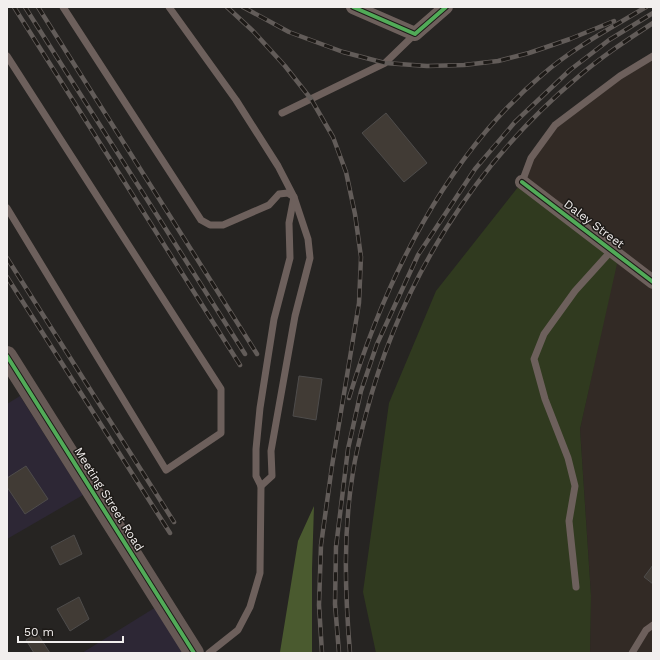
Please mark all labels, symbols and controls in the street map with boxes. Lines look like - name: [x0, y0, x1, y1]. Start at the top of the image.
- street label: Daley Street: [561, 197, 627, 251]
- street label: Meeting Street Road: [71, 445, 147, 553]
- scale bar: [18, 618, 123, 644]
- text: 50 m: [24, 625, 54, 639]

